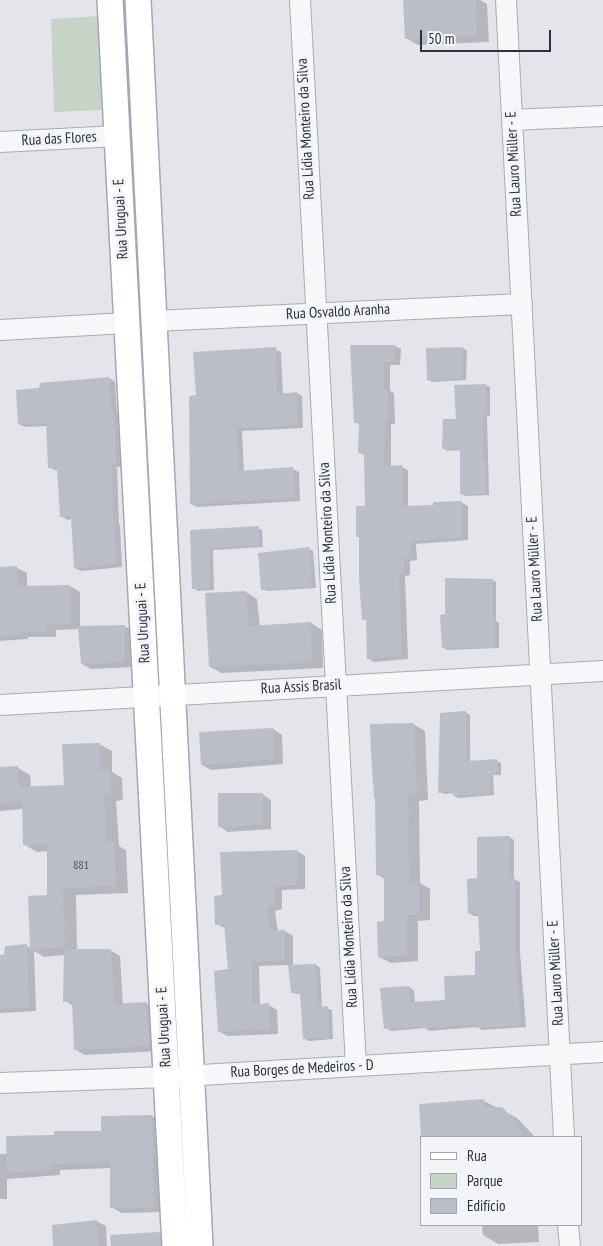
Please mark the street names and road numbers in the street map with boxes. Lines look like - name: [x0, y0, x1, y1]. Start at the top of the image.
- street label: Rua Lídia Monteiro da Silva: [293, 58, 319, 200]
- street label: Rua Lauro Müller - E: [502, 111, 526, 217]
- street label: Rua das Flores: [21, 128, 97, 150]
- street label: Rua Uruguai - E: [110, 178, 132, 260]
- street label: Rua Osvaldo Aranha: [286, 300, 390, 324]
- street label: Rua Lídia Monteiro da Silva: [315, 462, 341, 604]
- street label: Rua Lauro Müller - E: [523, 516, 547, 622]
- street label: Rua Uruguai - E: [132, 582, 154, 664]
- street label: Rua Assis Brasil: [260, 676, 342, 698]
- street label: Rua Lídia Monteiro da Silva: [336, 866, 362, 1008]
- street label: Rua Lauro Müller - E: [544, 920, 568, 1026]
- street label: Rua Uruguai - E: [153, 986, 175, 1068]
- street label: Rua Borges de Medeiros - D: [230, 1056, 374, 1082]

